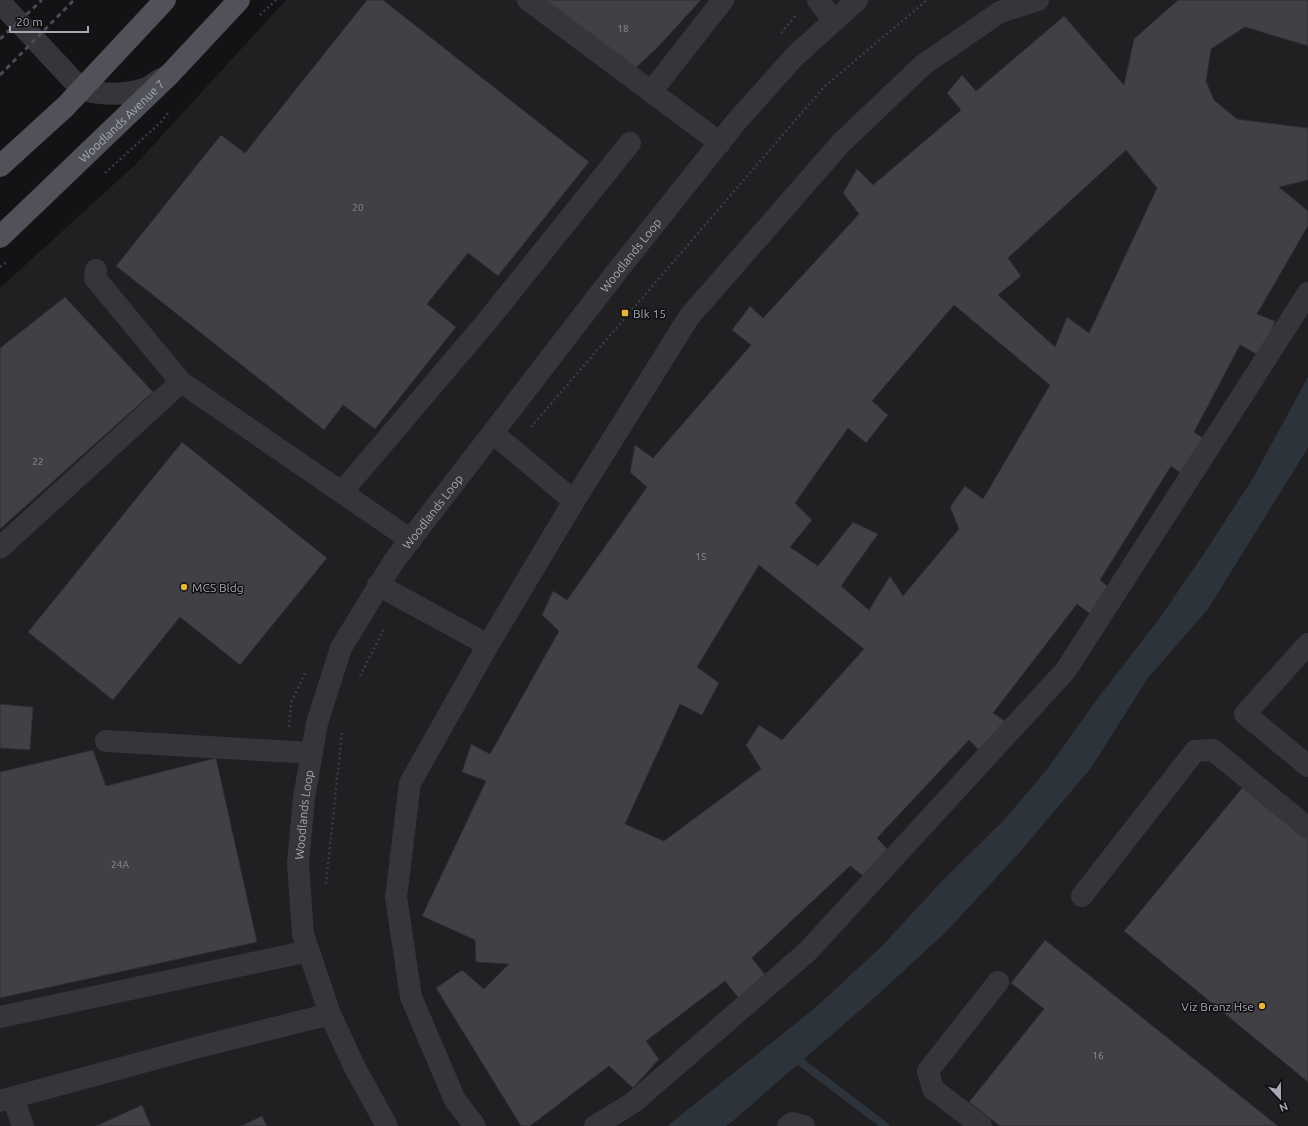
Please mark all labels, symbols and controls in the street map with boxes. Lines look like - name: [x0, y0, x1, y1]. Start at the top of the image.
- scale bar: [10, 8, 88, 34]
- text: 20 m: [16, 15, 43, 28]
- house number: 18: [617, 23, 629, 34]
- street label: Woodlands Avenue 7: [76, 77, 167, 165]
- house number: 20: [352, 202, 364, 213]
- street label: Woodlands Loop: [597, 215, 663, 294]
- place label: Blk 15: [633, 307, 666, 320]
- marker: Blk 15: [620, 308, 630, 318]
- house number: 22: [32, 456, 44, 467]
- street label: Woodlands Loop: [399, 472, 465, 551]
- house number: 15: [695, 551, 707, 562]
- place label: MCS Bldg: [192, 581, 244, 594]
- marker: MCS Bldg: [179, 582, 189, 592]
- street label: Woodlands Loop: [292, 769, 315, 860]
- house number: 24A: [111, 859, 129, 870]
- place label: Viz Branz Hse: [1181, 1000, 1254, 1013]
- marker: Viz Branz Hse: [1257, 1001, 1267, 1011]
- house number: 16: [1092, 1050, 1104, 1061]
- north arrow: [1260, 1078, 1300, 1118]
- text: N: [1278, 1100, 1290, 1114]

